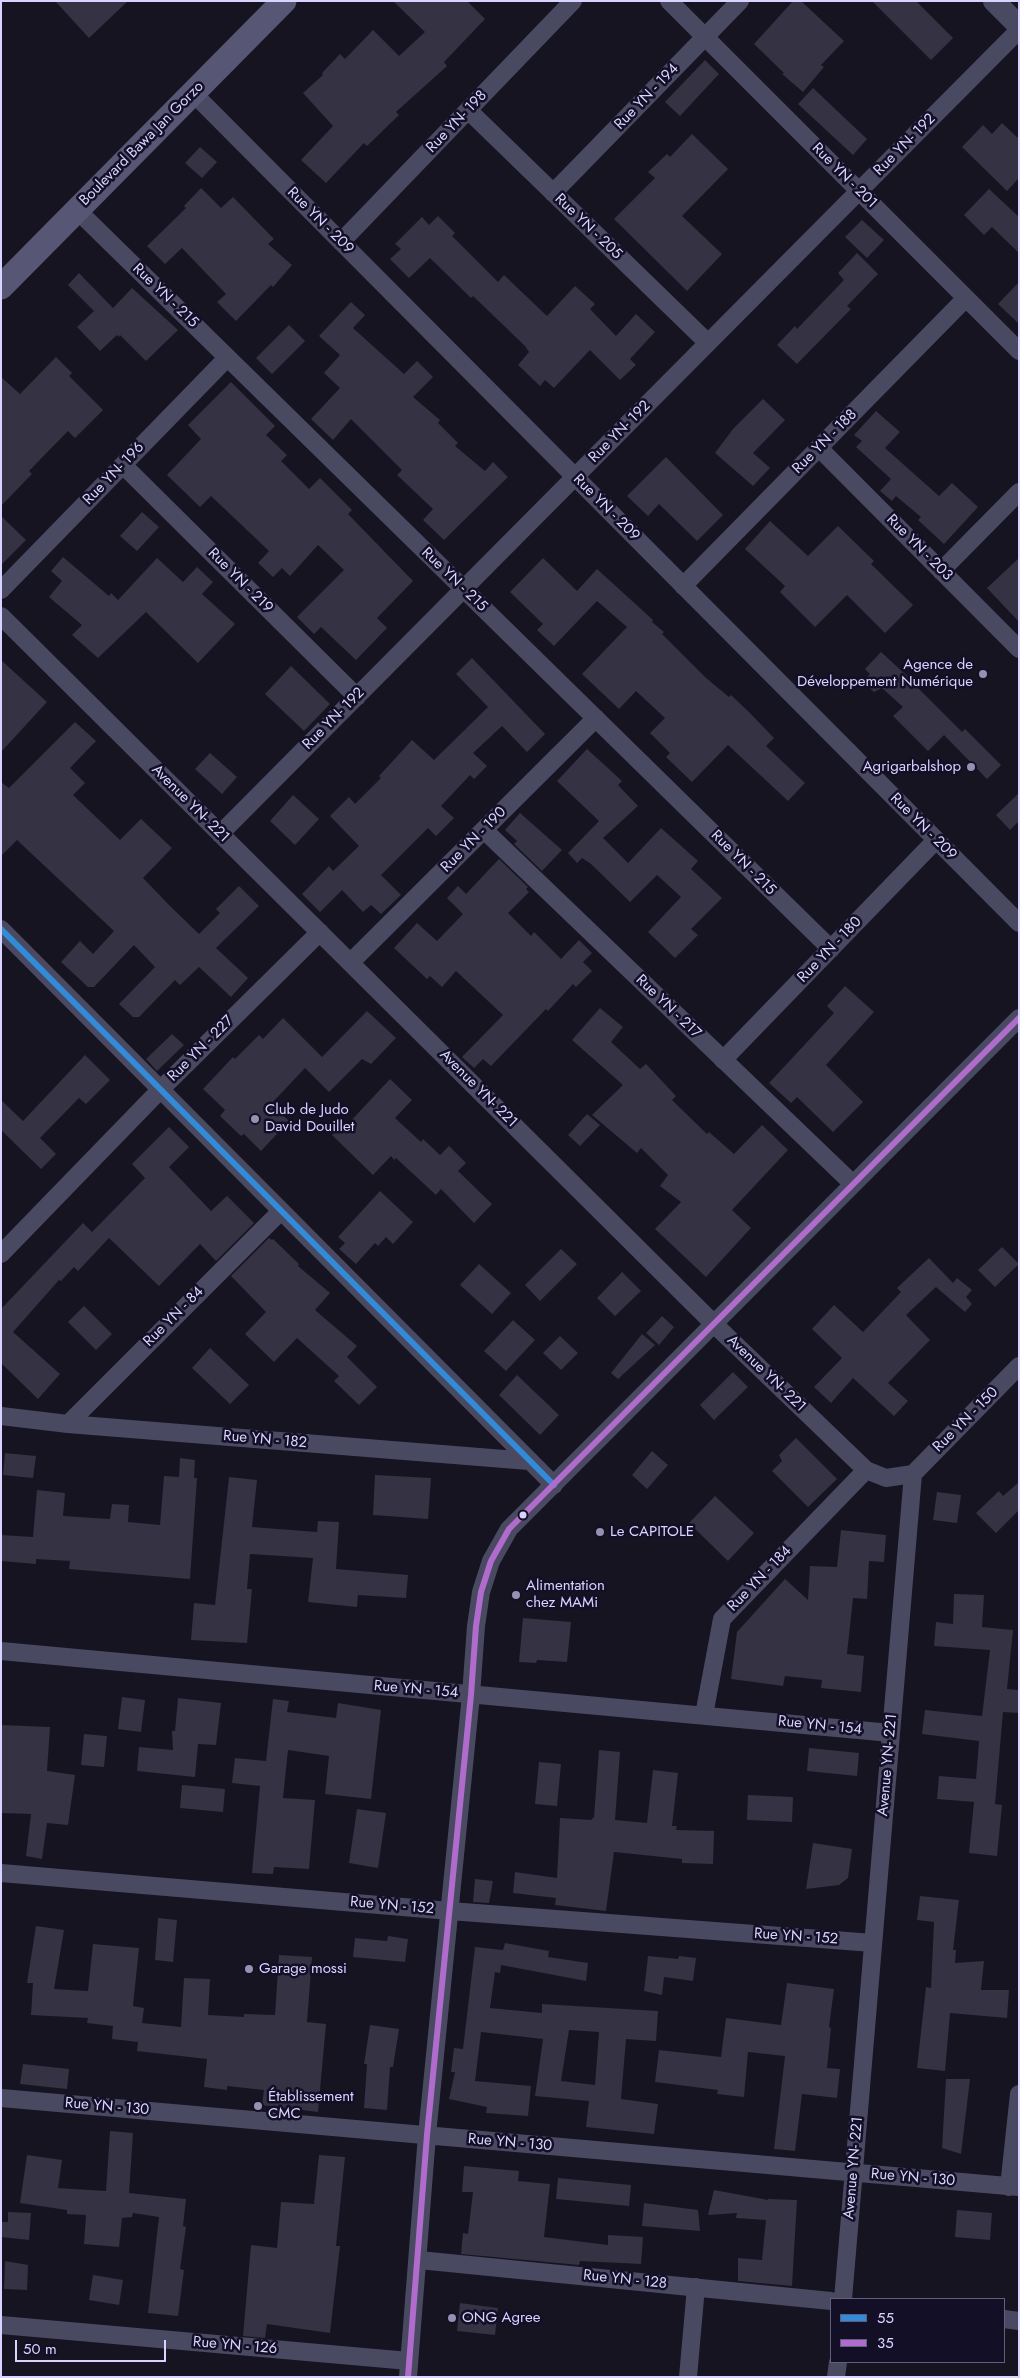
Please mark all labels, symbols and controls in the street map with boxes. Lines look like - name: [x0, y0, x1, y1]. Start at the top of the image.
- street label: Rue YN - 194: [611, 60, 683, 134]
- street label: Boulevard Bawa Jan Gorzo: [76, 78, 208, 210]
- street label: Rue YN- 198: [423, 87, 491, 157]
- street label: Rue YN- 192: [870, 110, 940, 180]
- street label: Rue YN - 201: [808, 140, 880, 212]
- street label: Rue YN - 209: [283, 184, 357, 258]
- street label: Rue YN - 205: [551, 190, 625, 264]
- street label: Rue YN - 215: [128, 260, 202, 332]
- street label: Rue YN- 192: [585, 397, 655, 467]
- street label: Rue YN - 188: [789, 406, 861, 478]
- street label: Rue YN- 196: [80, 439, 148, 509]
- street label: Rue YN - 209: [569, 471, 643, 545]
- street label: Rue YN - 203: [882, 511, 956, 585]
- street label: Rue YN - 215: [417, 544, 491, 616]
- street label: Rue YN - 219: [204, 545, 276, 617]
- place label: Agence de Développement Numérique: [797, 656, 973, 691]
- marker: Agence de Développement Numérique: [977, 668, 989, 680]
- street label: Rue YN- 192: [299, 684, 369, 754]
- place label: Agrigarbalshop: [863, 758, 961, 776]
- street label: Avenue YN- 221: [147, 761, 233, 847]
- marker: Agrigarbalshop: [965, 761, 977, 773]
- street label: Rue YN - 209: [886, 790, 960, 864]
- street label: Rue YN - 190: [438, 804, 510, 876]
- street label: Rue YN - 215: [707, 827, 779, 899]
- street label: Rue YN - 180: [794, 913, 866, 987]
- street label: Rue YN - 217: [632, 971, 704, 1043]
- street label: Rue YN - 227: [164, 1012, 238, 1086]
- street label: Avenue YN- 221: [435, 1046, 521, 1132]
- place label: Club de Judo David Douillet: [265, 1101, 354, 1136]
- marker: Club de Judo David Douillet: [249, 1113, 261, 1125]
- street label: Rue YN - 84: [140, 1283, 208, 1351]
- street label: Avenue YN- 221: [723, 1332, 809, 1416]
- street label: Rue YN - 150: [930, 1384, 1002, 1456]
- street label: Rue YN - 182: [222, 1427, 308, 1453]
- unlabelled marker: [518, 1510, 528, 1520]
- place label: Le CAPITOLE: [610, 1523, 694, 1541]
- marker: Le CAPITOLE: [594, 1526, 606, 1538]
- street label: Rue YN - 184: [724, 1542, 796, 1616]
- place label: Alimentation chez MAMi: [526, 1577, 605, 1612]
- marker: Alimentation chez MAMi: [510, 1589, 522, 1601]
- street label: Rue YN - 154: [373, 1677, 459, 1703]
- street label: Rue YN - 154: [777, 1713, 863, 1739]
- street label: Avenue YN- 221: [875, 1713, 901, 1817]
- street label: Rue YN - 152: [349, 1893, 435, 1919]
- street label: Rue YN - 152: [753, 1925, 839, 1949]
- place label: Garage mossi: [259, 1960, 347, 1978]
- marker: Garage mossi: [243, 1963, 255, 1975]
- place label: Établissement CMC: [268, 2088, 354, 2123]
- street label: Rue YN - 130: [64, 2094, 150, 2120]
- marker: Établissement CMC: [252, 2100, 264, 2112]
- street label: Avenue YN- 221: [841, 2116, 867, 2220]
- street label: Rue YN - 130: [467, 2130, 553, 2156]
- street label: Rue YN - 130: [870, 2165, 956, 2191]
- street label: Rue YN - 128: [582, 2267, 668, 2293]
- legend: [830, 2298, 1005, 2363]
- text: 55: [877, 2307, 894, 2329]
- place label: ONG Agree: [462, 2309, 540, 2327]
- marker: ONG Agree: [446, 2312, 458, 2324]
- scale bar: [18, 2330, 169, 2362]
- text: 35: [877, 2332, 894, 2354]
- street label: Rue YN - 126: [192, 2333, 278, 2359]
- text: 50 m: [23, 2338, 57, 2360]

